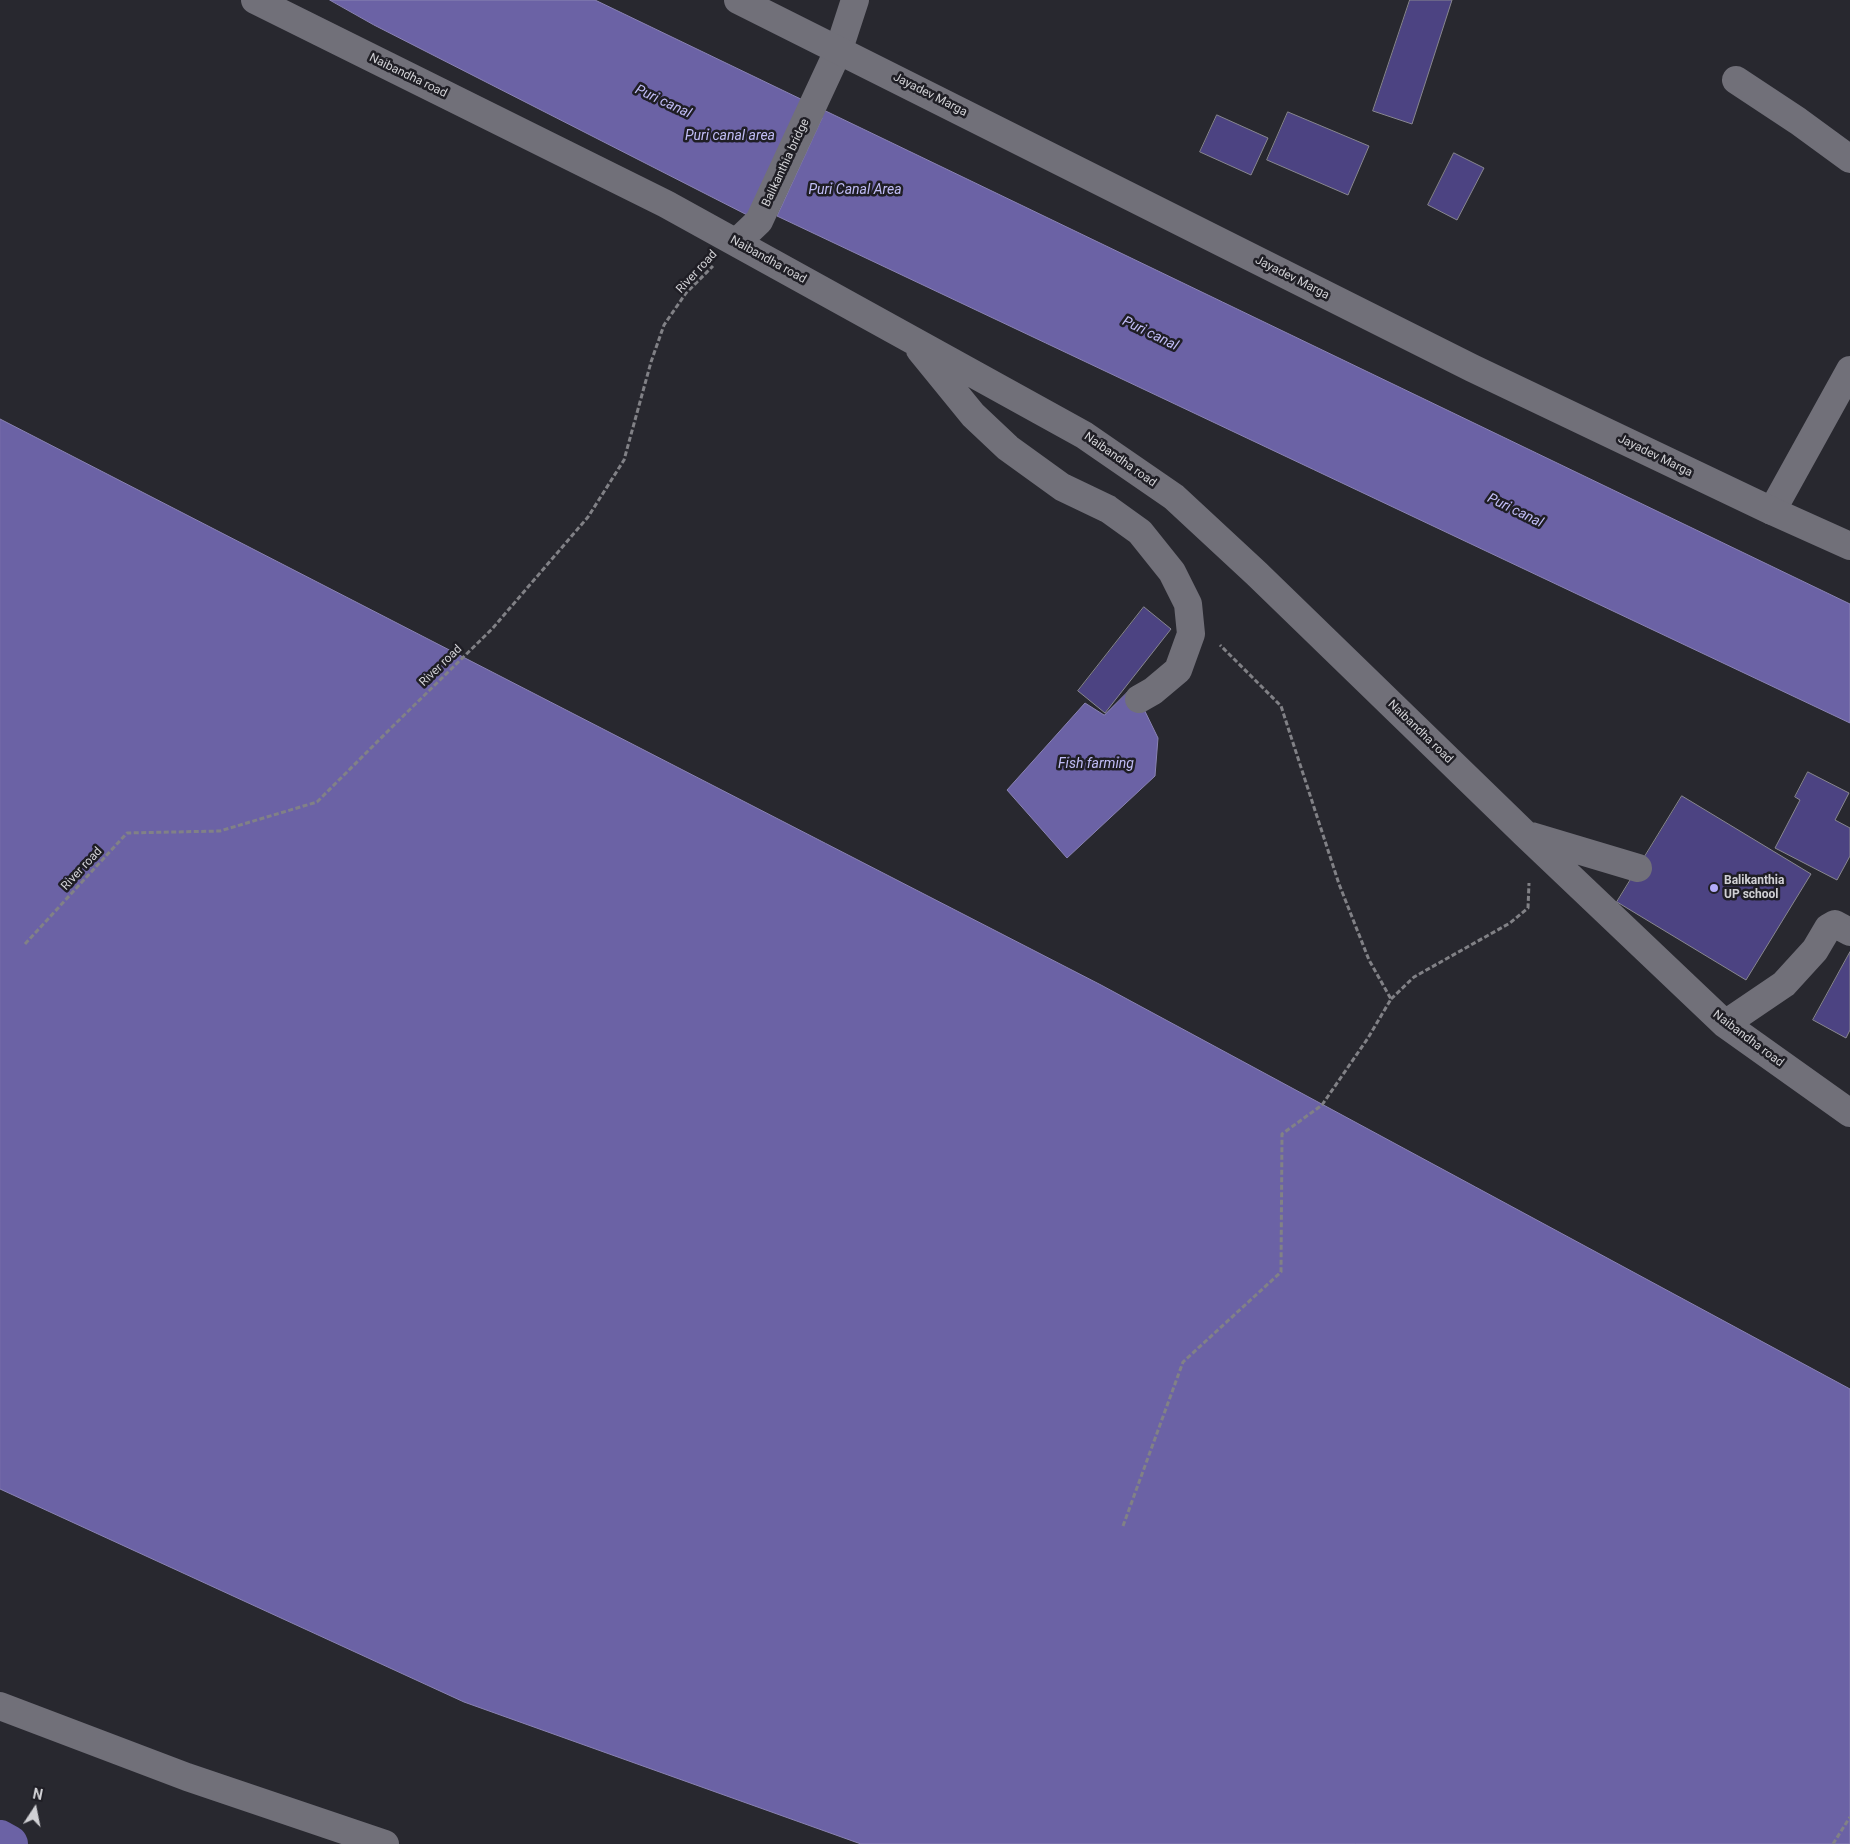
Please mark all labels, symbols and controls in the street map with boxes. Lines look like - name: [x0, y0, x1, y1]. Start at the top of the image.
- street label: Naibandha road: [367, 51, 449, 101]
- street label: Jayadev Marga: [891, 70, 969, 120]
- water label: Puri canal: [632, 82, 694, 122]
- street label: Balikanthia bridge: [759, 117, 813, 209]
- water label: Puri canal area: [685, 128, 775, 144]
- water label: Puri Canal Area: [808, 182, 902, 198]
- street label: Naibandha road: [727, 233, 809, 287]
- street label: River road: [673, 248, 721, 296]
- street label: Jayadev Marga: [1253, 253, 1331, 303]
- water label: Puri canal: [1119, 313, 1181, 355]
- street label: Naibandha road: [1081, 430, 1159, 490]
- street label: Jayadev Marga: [1615, 432, 1695, 480]
- water label: Puri canal: [1484, 490, 1546, 532]
- street label: River road: [417, 642, 465, 690]
- street label: Naibandha road: [1384, 697, 1456, 767]
- water label: Fish farming: [1058, 756, 1134, 772]
- street label: River road: [58, 845, 106, 893]
- place label: Balikanthia UP school: [1724, 874, 1784, 902]
- marker: Balikanthia UP school: [1708, 882, 1720, 894]
- street label: Naibandha road: [1710, 1008, 1786, 1070]
- north arrow: [10, 1784, 60, 1834]
- text: N: [31, 1785, 44, 1803]

